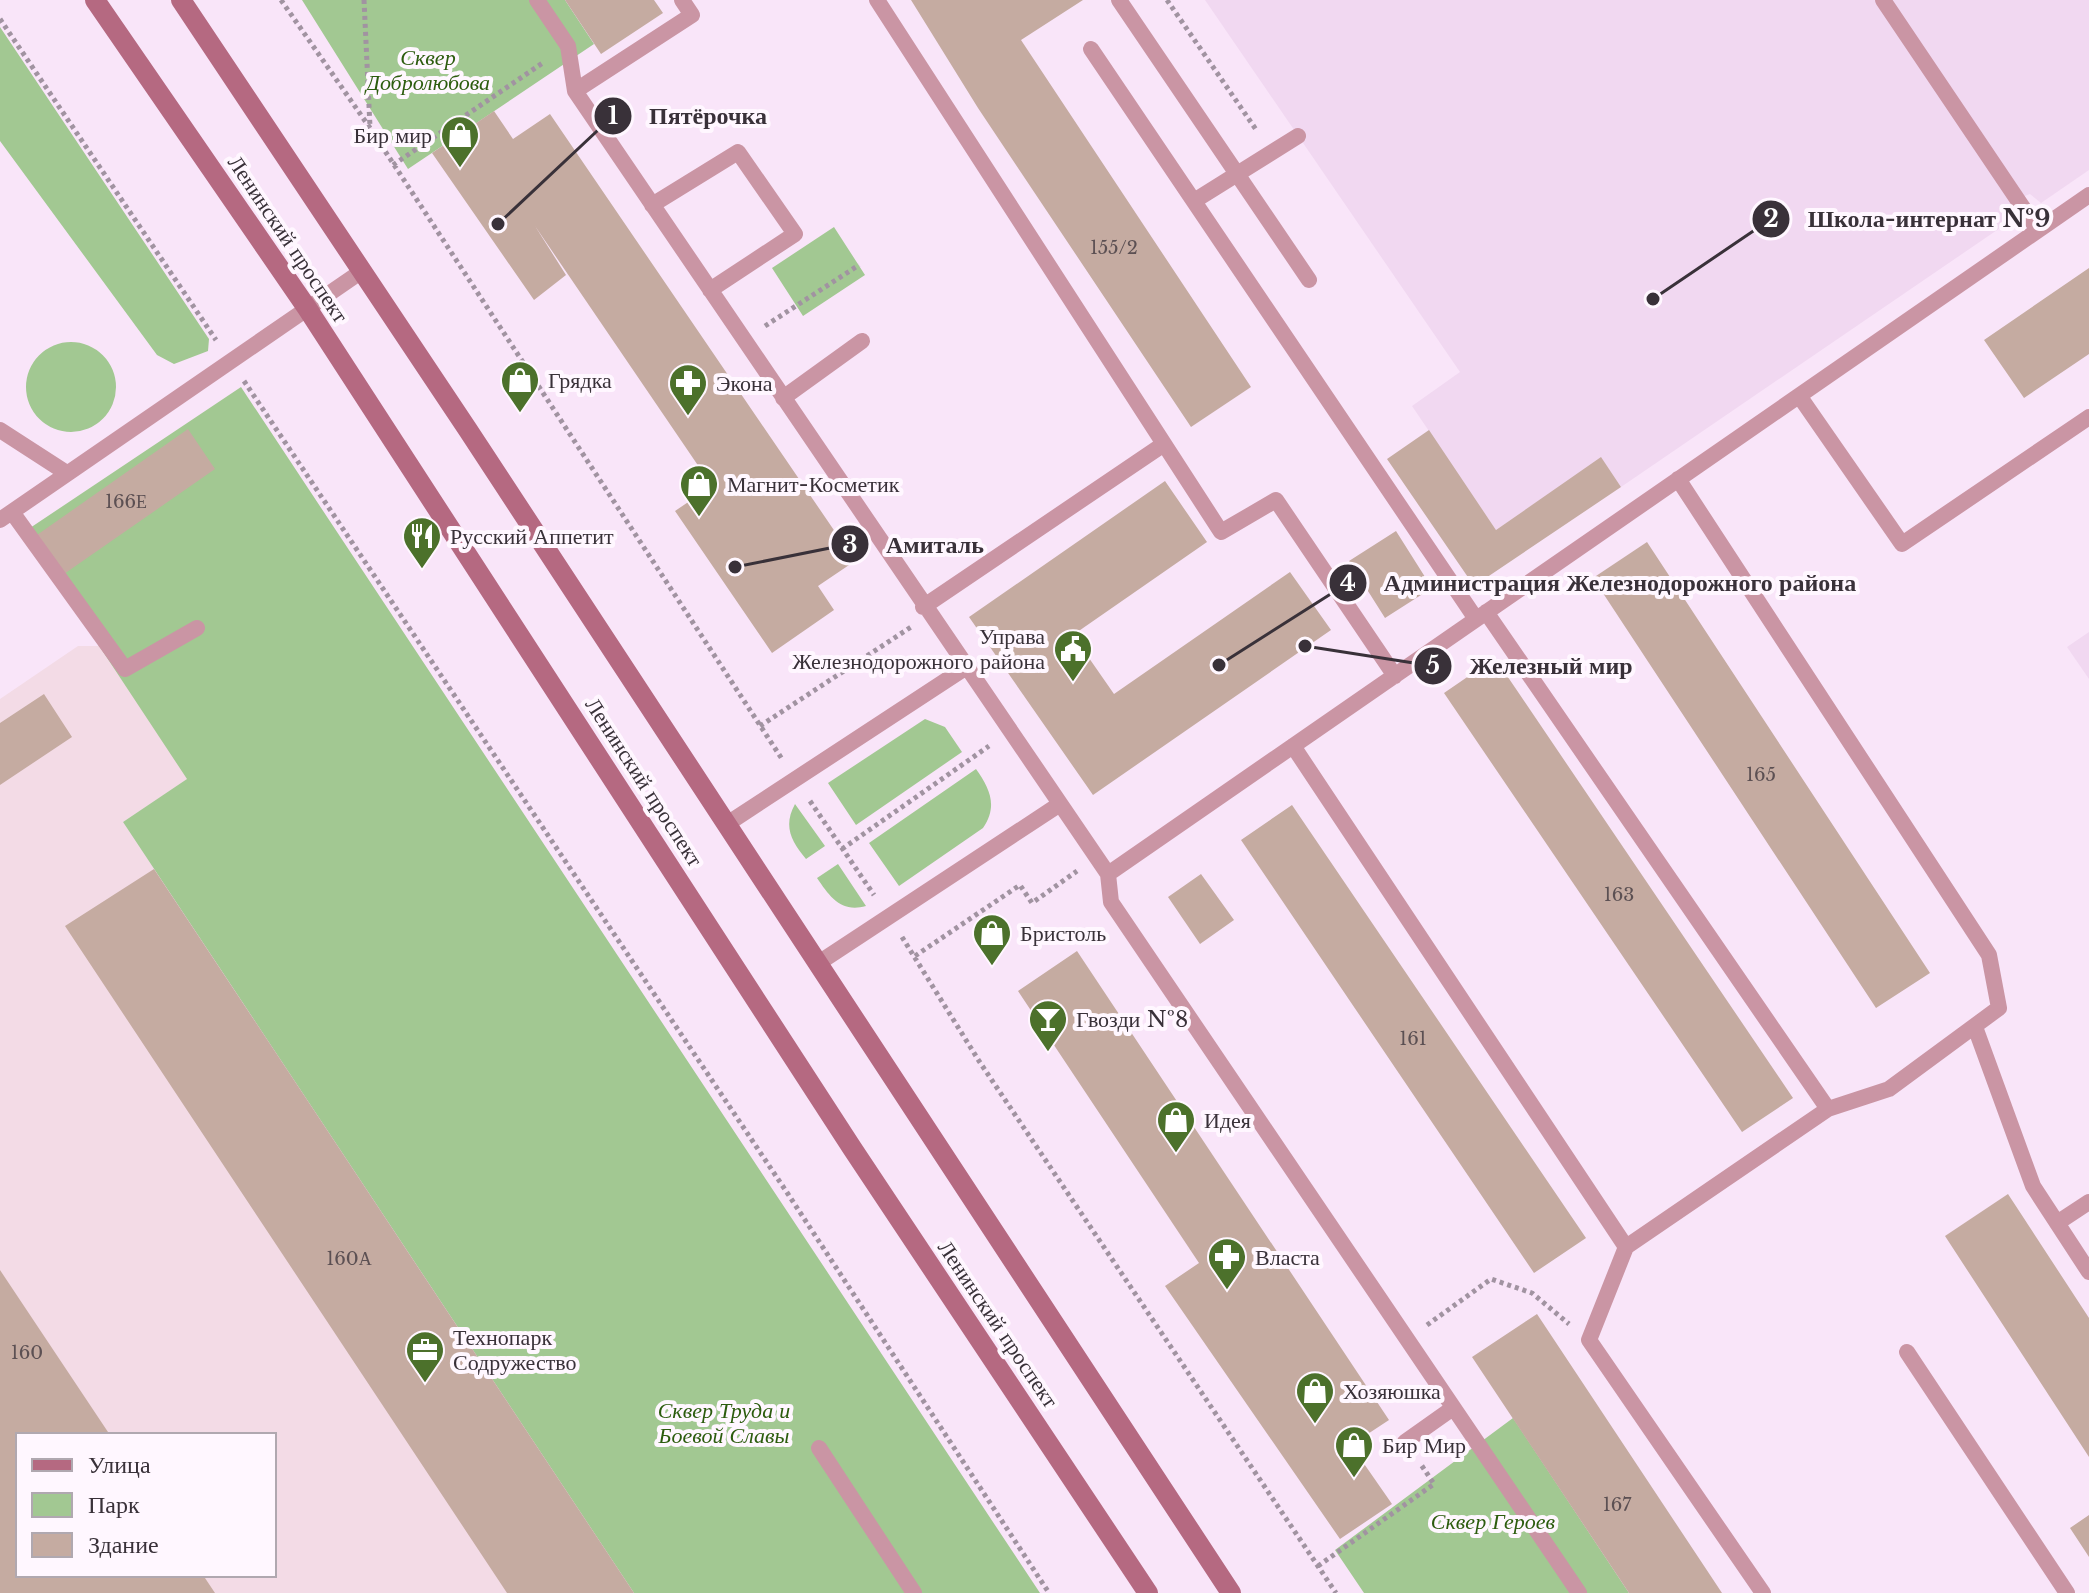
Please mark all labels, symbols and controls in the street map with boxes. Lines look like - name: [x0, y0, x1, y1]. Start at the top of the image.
- park label: Сквер Добролюбова: [364, 44, 490, 96]
- callout: Пятёрочка: [593, 92, 783, 140]
- text: 1: [608, 101, 618, 130]
- text: Пятёрочка: [649, 101, 767, 130]
- shop icon: Бир мир: [439, 114, 481, 169]
- place label: Бир мир: [354, 122, 432, 149]
- street label: Ленинский проспект: [222, 150, 354, 328]
- callout: Школа-интернат №9: [1751, 195, 2066, 243]
- text: 2: [1763, 204, 1779, 233]
- text: Школа-интернат №9: [1808, 204, 2050, 233]
- house number: 155/2: [1090, 237, 1138, 259]
- shop icon: Грядка: [499, 359, 541, 414]
- pharmacy icon: Экона: [667, 362, 709, 417]
- place label: Грядка: [548, 367, 612, 394]
- place label: Экона: [716, 370, 773, 397]
- shop icon: Магнит-Косметик: [678, 463, 720, 518]
- place label: Магнит-Косметик: [727, 471, 900, 498]
- house number: 166Е: [105, 491, 147, 513]
- restaurant icon: Русский Аппетит: [401, 515, 443, 570]
- callout: Амиталь: [830, 520, 1000, 568]
- place label: Русский Аппетит: [450, 523, 614, 550]
- text: 3: [842, 530, 858, 559]
- text: Амиталь: [886, 530, 984, 559]
- callout: Администрация Железнодорожного района: [1328, 559, 1873, 607]
- text: 4: [1340, 568, 1356, 597]
- text: Администрация Железнодорожного района: [1384, 568, 1856, 597]
- place label: Управа Железнодорожного района: [792, 623, 1045, 675]
- public building icon: Управа Железнодорожного района: [1052, 628, 1094, 683]
- callout: Железный мир: [1413, 642, 1648, 690]
- text: 5: [1426, 651, 1440, 680]
- text: Железный мир: [1469, 651, 1633, 680]
- street label: Ленинский проспект: [579, 693, 709, 872]
- house number: 165: [1746, 764, 1776, 786]
- house number: 163: [1604, 884, 1634, 906]
- shop icon: Бристоль: [971, 912, 1013, 967]
- place label: Бристоль: [1020, 920, 1106, 947]
- bar icon: Гвозди №8: [1027, 998, 1069, 1053]
- place label: Гвозди №8: [1076, 1006, 1188, 1033]
- house number: 161: [1399, 1028, 1427, 1050]
- shop icon: Идея: [1155, 1099, 1197, 1154]
- place label: Идея: [1204, 1107, 1251, 1134]
- street label: Ленинский проспект: [932, 1235, 1064, 1413]
- pharmacy icon: Власта: [1206, 1236, 1248, 1291]
- place label: Власта: [1255, 1244, 1320, 1271]
- house number: 160А: [326, 1248, 372, 1270]
- place label: Технопарк Содружество: [453, 1324, 577, 1376]
- office icon: Технопарк Содружество: [404, 1329, 446, 1384]
- house number: 160: [11, 1342, 43, 1364]
- shop icon: Хозяюшка: [1294, 1370, 1336, 1425]
- place label: Хозяюшка: [1343, 1378, 1441, 1405]
- park label: Сквер Труда и Боевой Славы: [657, 1397, 790, 1449]
- shop icon: Бир Мир: [1333, 1424, 1375, 1479]
- place label: Бир Мир: [1382, 1432, 1466, 1459]
- legend: [16, 1433, 276, 1577]
- text: Улица: [88, 1450, 151, 1479]
- text: Парк: [88, 1490, 140, 1519]
- house number: 167: [1603, 1494, 1632, 1516]
- park label: Сквер Героев: [1431, 1508, 1556, 1535]
- text: Здание: [88, 1530, 159, 1559]

